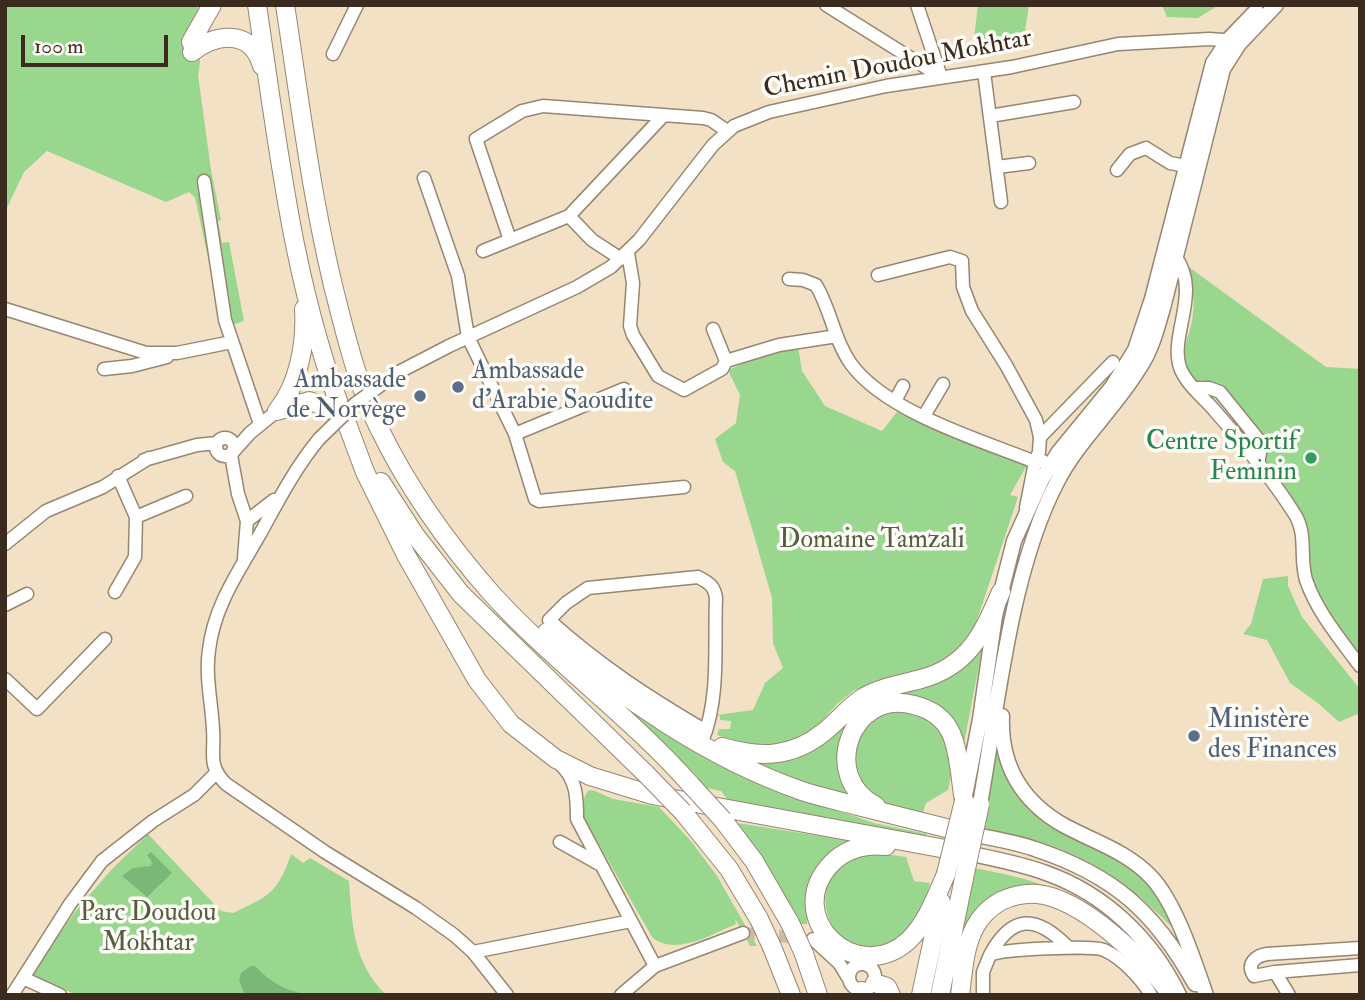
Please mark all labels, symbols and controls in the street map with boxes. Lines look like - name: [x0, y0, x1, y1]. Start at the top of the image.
- scale bar: [24, 21, 172, 65]
- street label: Chemin Doudou Mokhtar: [761, 24, 1035, 106]
- text: 100 m: [34, 33, 84, 60]
- place label: Ambassade d'Arabie Saoudite: [472, 356, 653, 418]
- place label: Ambassade de Norvège: [286, 365, 406, 426]
- marker: Ambassade d'Arabie Saoudite: [450, 379, 466, 395]
- marker: Ambassade de Norvège: [412, 388, 428, 404]
- place label: Centre Sportif Feminin: [1146, 427, 1297, 488]
- marker: Centre Sportif Feminin: [1303, 450, 1319, 466]
- park label: Domaine Tamzali: [779, 525, 965, 557]
- place label: Ministère des Finances: [1208, 705, 1337, 766]
- marker: Ministère des Finances: [1186, 728, 1202, 744]
- park label: Parc Doudou Mokhtar: [80, 898, 216, 960]

